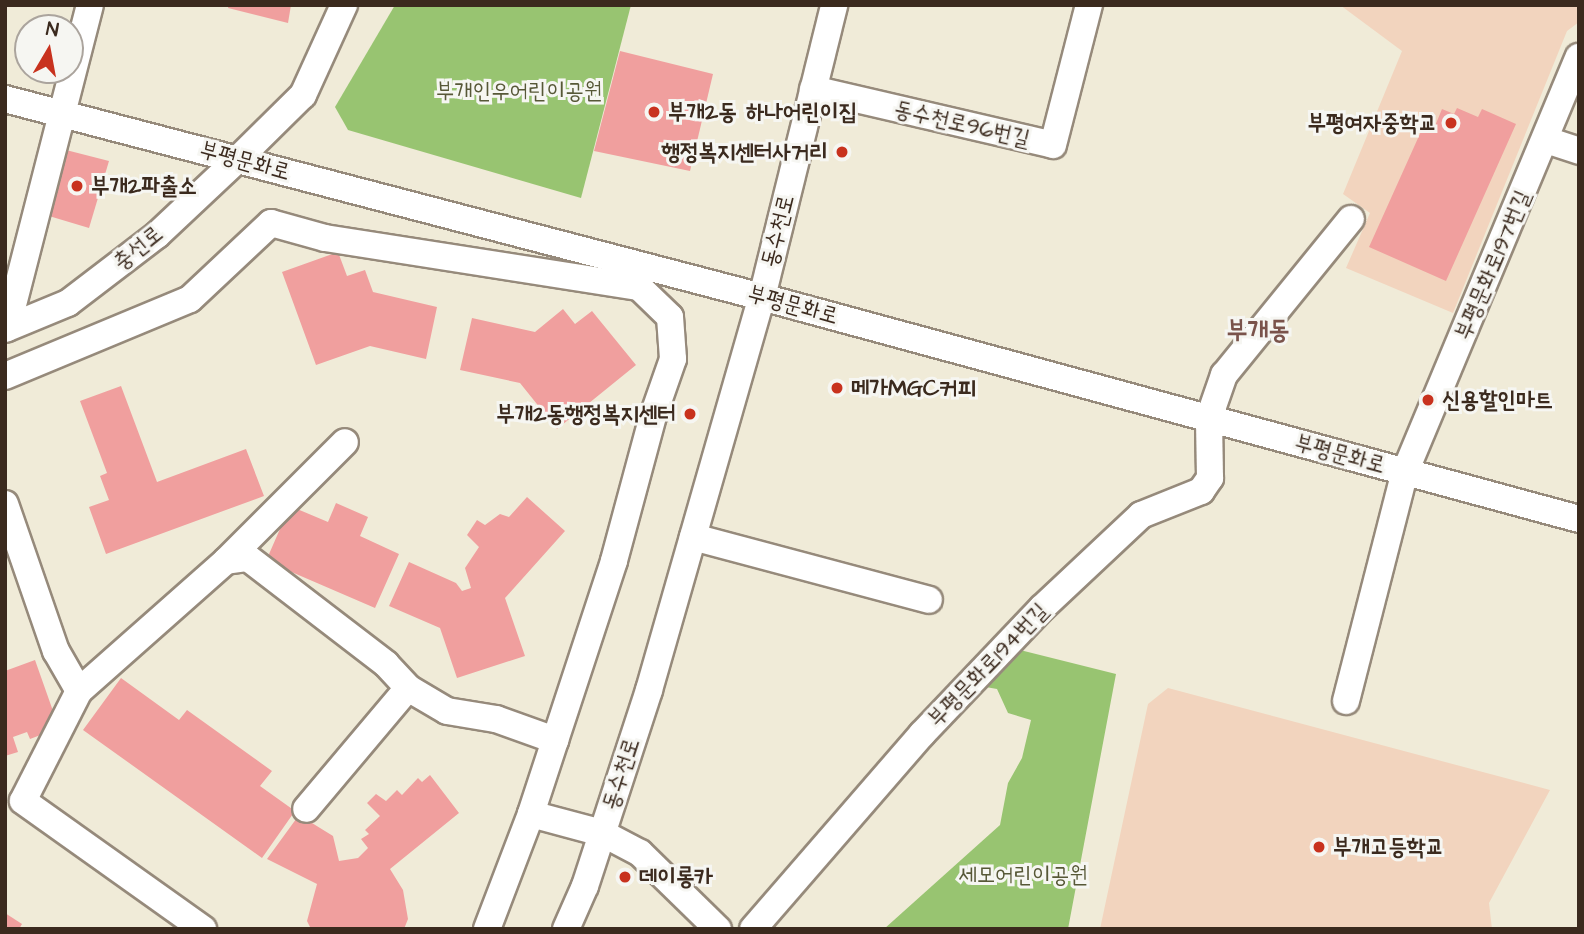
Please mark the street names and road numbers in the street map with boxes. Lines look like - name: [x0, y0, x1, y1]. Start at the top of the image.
- street label: 동수천로96번길: [891, 95, 1033, 153]
- street label: 부평문화로: [197, 136, 293, 186]
- street label: 부평문화로197번길: [1449, 186, 1537, 344]
- street label: 동수천로: [756, 192, 800, 270]
- street label: 충선로: [108, 220, 168, 276]
- street label: 부평문화로: [745, 280, 841, 330]
- street label: 부평문화로: [1292, 429, 1388, 479]
- street label: 부평문화로194번길: [922, 597, 1054, 733]
- street label: 동수천로: [596, 735, 646, 813]

